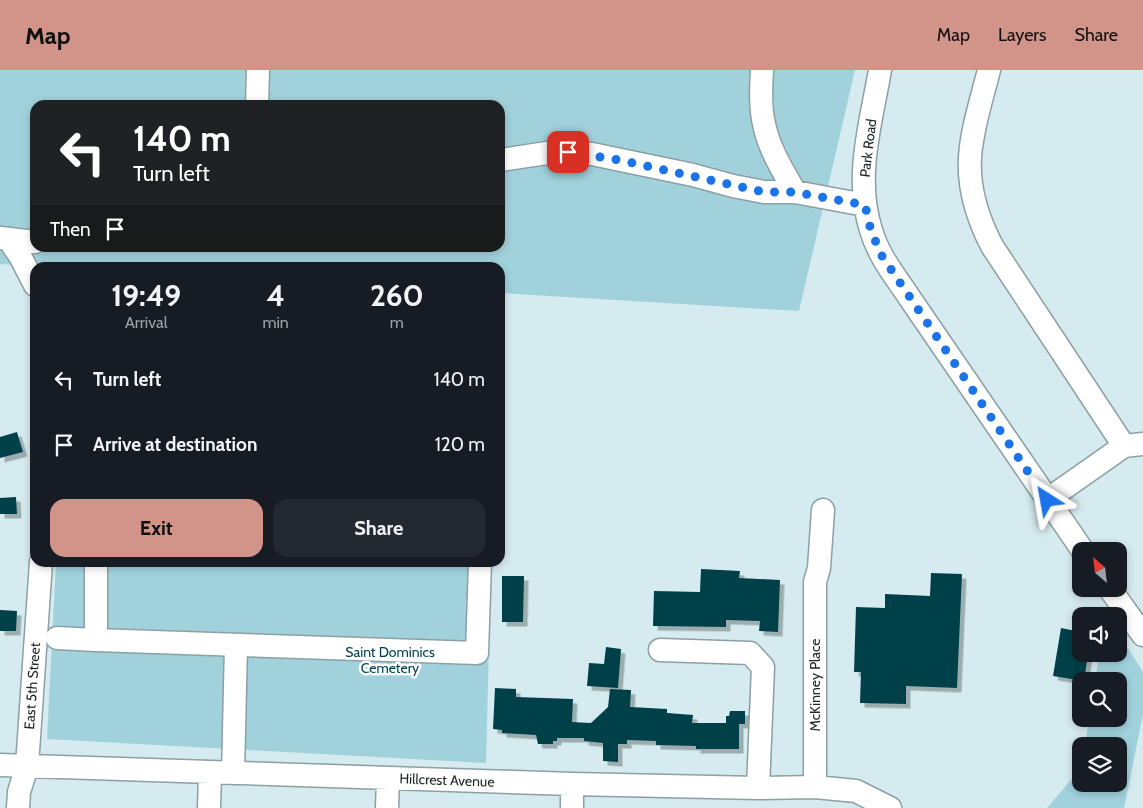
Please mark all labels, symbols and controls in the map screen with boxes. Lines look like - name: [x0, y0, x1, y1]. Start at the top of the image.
- text: Map: [25, 21, 71, 50]
- text: Map: [937, 24, 970, 46]
- text: Layers: [998, 24, 1047, 46]
- text: Share: [1075, 24, 1118, 46]
- text: 140 m: [133, 117, 231, 160]
- street label: Park Road: [855, 118, 881, 178]
- icon: left: [50, 120, 115, 185]
- pin: [547, 131, 589, 173]
- icon: arrive: [554, 138, 582, 166]
- text: Turn left: [133, 160, 210, 187]
- icon: arrive: [101, 215, 129, 243]
- text: Then: [50, 218, 91, 241]
- text: 19:49: [111, 277, 181, 314]
- text: 4: [266, 277, 285, 314]
- text: 260: [370, 277, 424, 314]
- text: Arrival: [125, 313, 167, 332]
- text: min: [262, 313, 289, 332]
- text: m: [390, 313, 404, 332]
- icon: left: [50, 366, 78, 394]
- text: Turn left: [93, 368, 161, 391]
- text: 140 m: [434, 368, 485, 391]
- icon: arrive: [50, 431, 78, 459]
- text: Arrive at destination: [93, 433, 257, 456]
- text: 120 m: [435, 433, 485, 456]
- position arrow: [1020, 473, 1072, 525]
- button: Exit: [50, 499, 263, 557]
- button: Share: [273, 499, 485, 557]
- north arrow: [1072, 542, 1128, 598]
- map controls: [1072, 542, 1127, 792]
- button: sound: [1072, 607, 1127, 662]
- street label: McKinney Place: [806, 638, 824, 732]
- street label: East 5th Street: [20, 642, 44, 730]
- park label: Saint Dominics Cemetery: [345, 643, 435, 677]
- button: search: [1072, 672, 1127, 727]
- button: layers: [1072, 737, 1127, 792]
- street label: Hillcrest Avenue: [399, 769, 495, 791]

